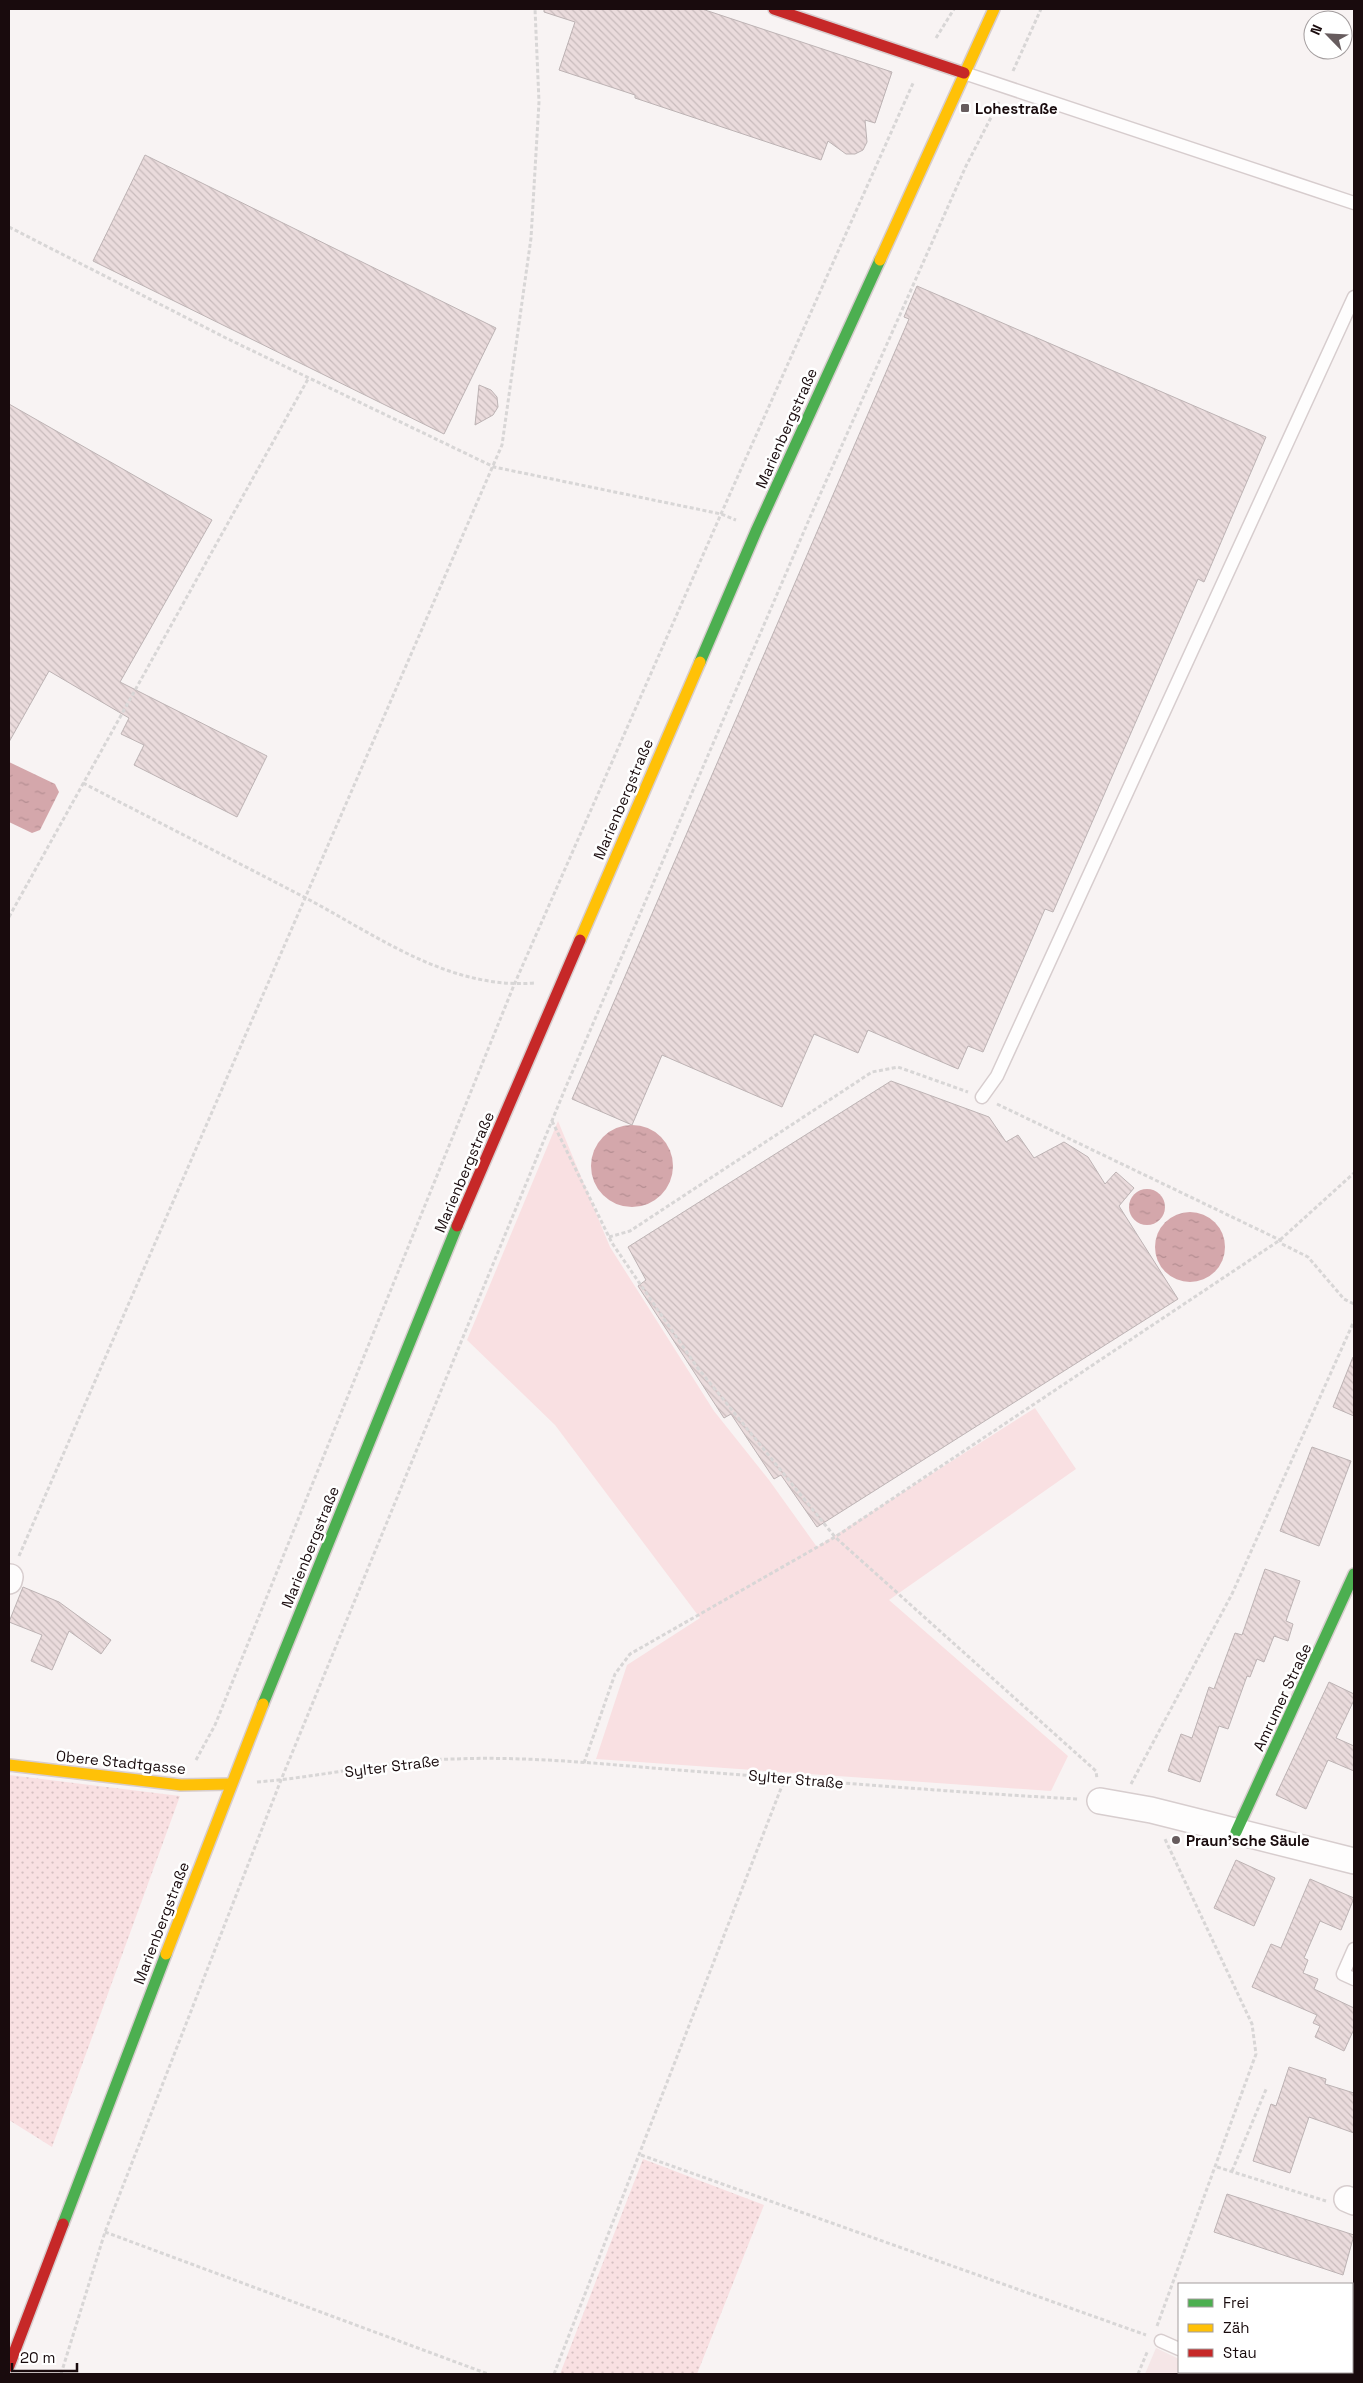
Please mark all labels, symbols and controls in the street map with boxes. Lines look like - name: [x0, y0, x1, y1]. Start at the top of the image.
- north arrow: [1303, 10, 1353, 60]
- text: N: [1306, 22, 1326, 38]
- place label: Lohestraße: [975, 99, 1058, 118]
- marker: Lohestraße: [959, 102, 971, 114]
- street label: Marienbergstraße: [751, 365, 821, 491]
- street label: Marienbergstraße: [589, 736, 657, 862]
- street label: Marienbergstraße: [430, 1109, 498, 1235]
- street label: Marienbergstraße: [277, 1483, 343, 1611]
- street label: Amrumer Straße: [1249, 1640, 1315, 1754]
- street label: Obere Stadtgasse: [55, 1746, 187, 1778]
- street label: Sylter Straße: [343, 1751, 441, 1781]
- street label: Sylter Straße: [748, 1765, 845, 1793]
- place label: Praun’sche Säule: [1186, 1831, 1310, 1850]
- marker: Praun’sche Säule: [1170, 1834, 1182, 1846]
- street label: Marienbergstraße: [129, 1859, 193, 1987]
- legend: [1178, 2283, 1353, 2373]
- text: Frei: [1223, 2293, 1249, 2312]
- text: Zäh: [1223, 2318, 1249, 2337]
- scale bar: [12, 2340, 78, 2372]
- text: Stau: [1223, 2343, 1257, 2362]
- text: 20 m: [20, 2348, 55, 2367]

